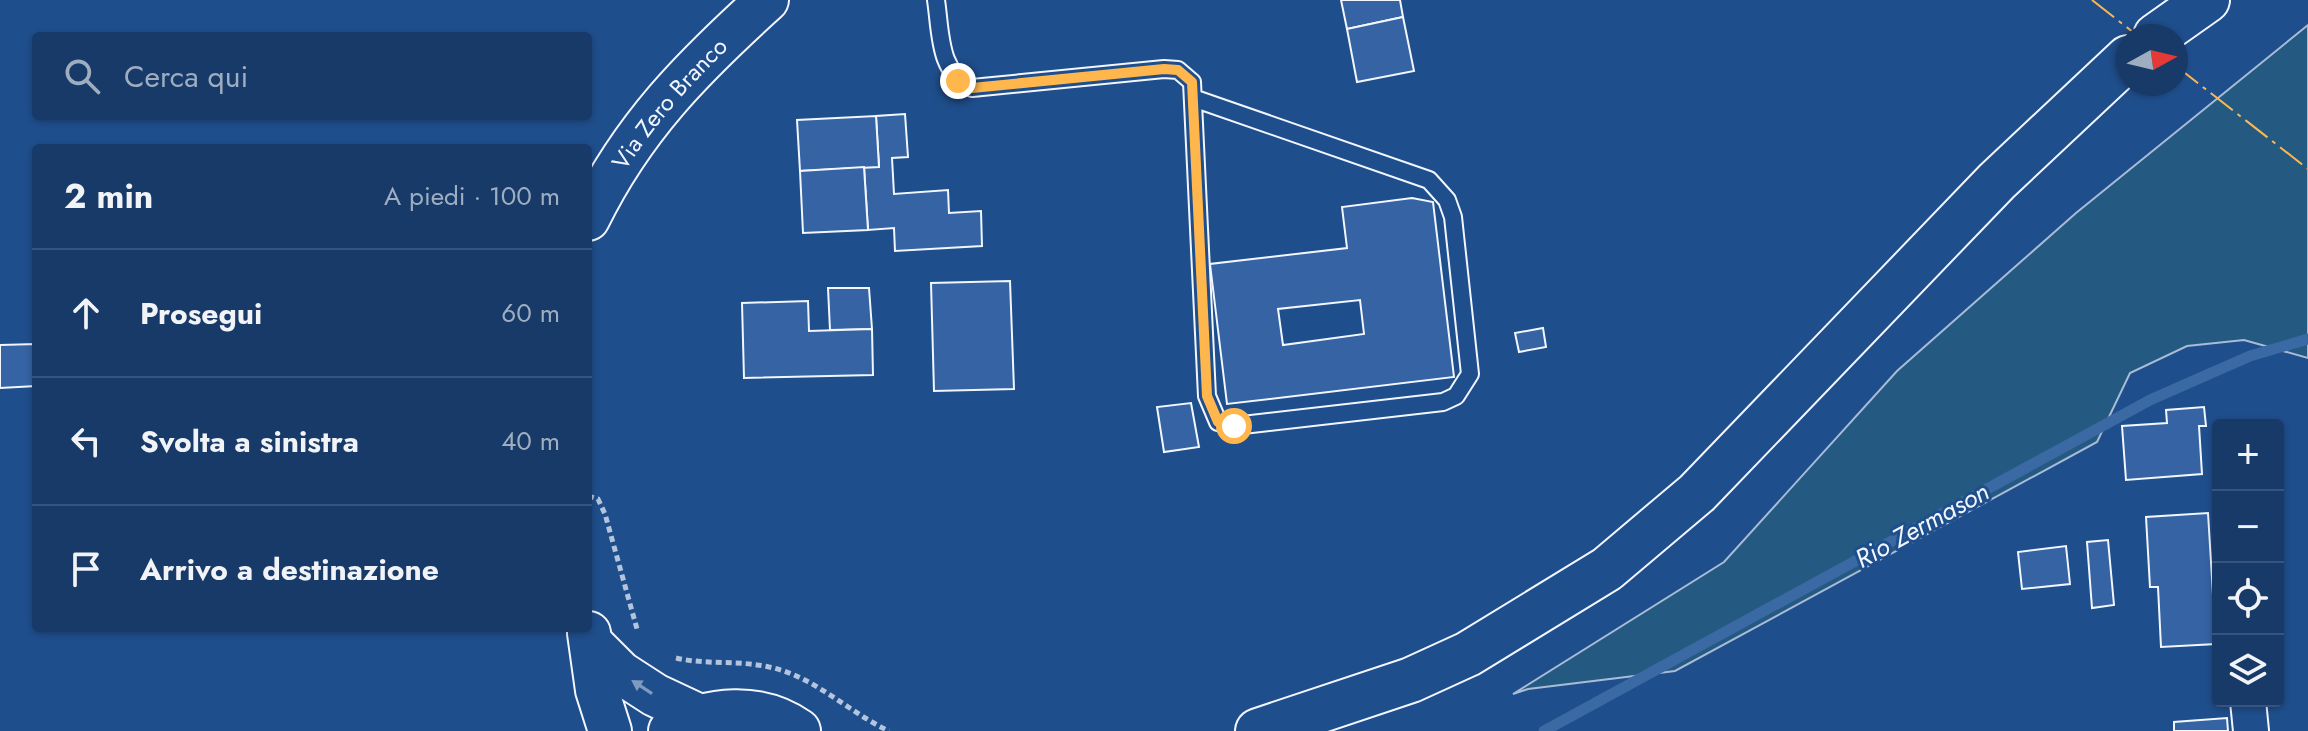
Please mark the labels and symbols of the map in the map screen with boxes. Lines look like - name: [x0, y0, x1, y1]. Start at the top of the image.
- north arrow: [2116, 24, 2188, 96]
- street label: Via Zero Branco: [603, 29, 735, 176]
- route end: [940, 63, 976, 99]
- route start: [1216, 408, 1252, 444]
- water label: Rio Zermason: [1848, 472, 1996, 578]
- one-way arrow: [632, 680, 653, 695]

